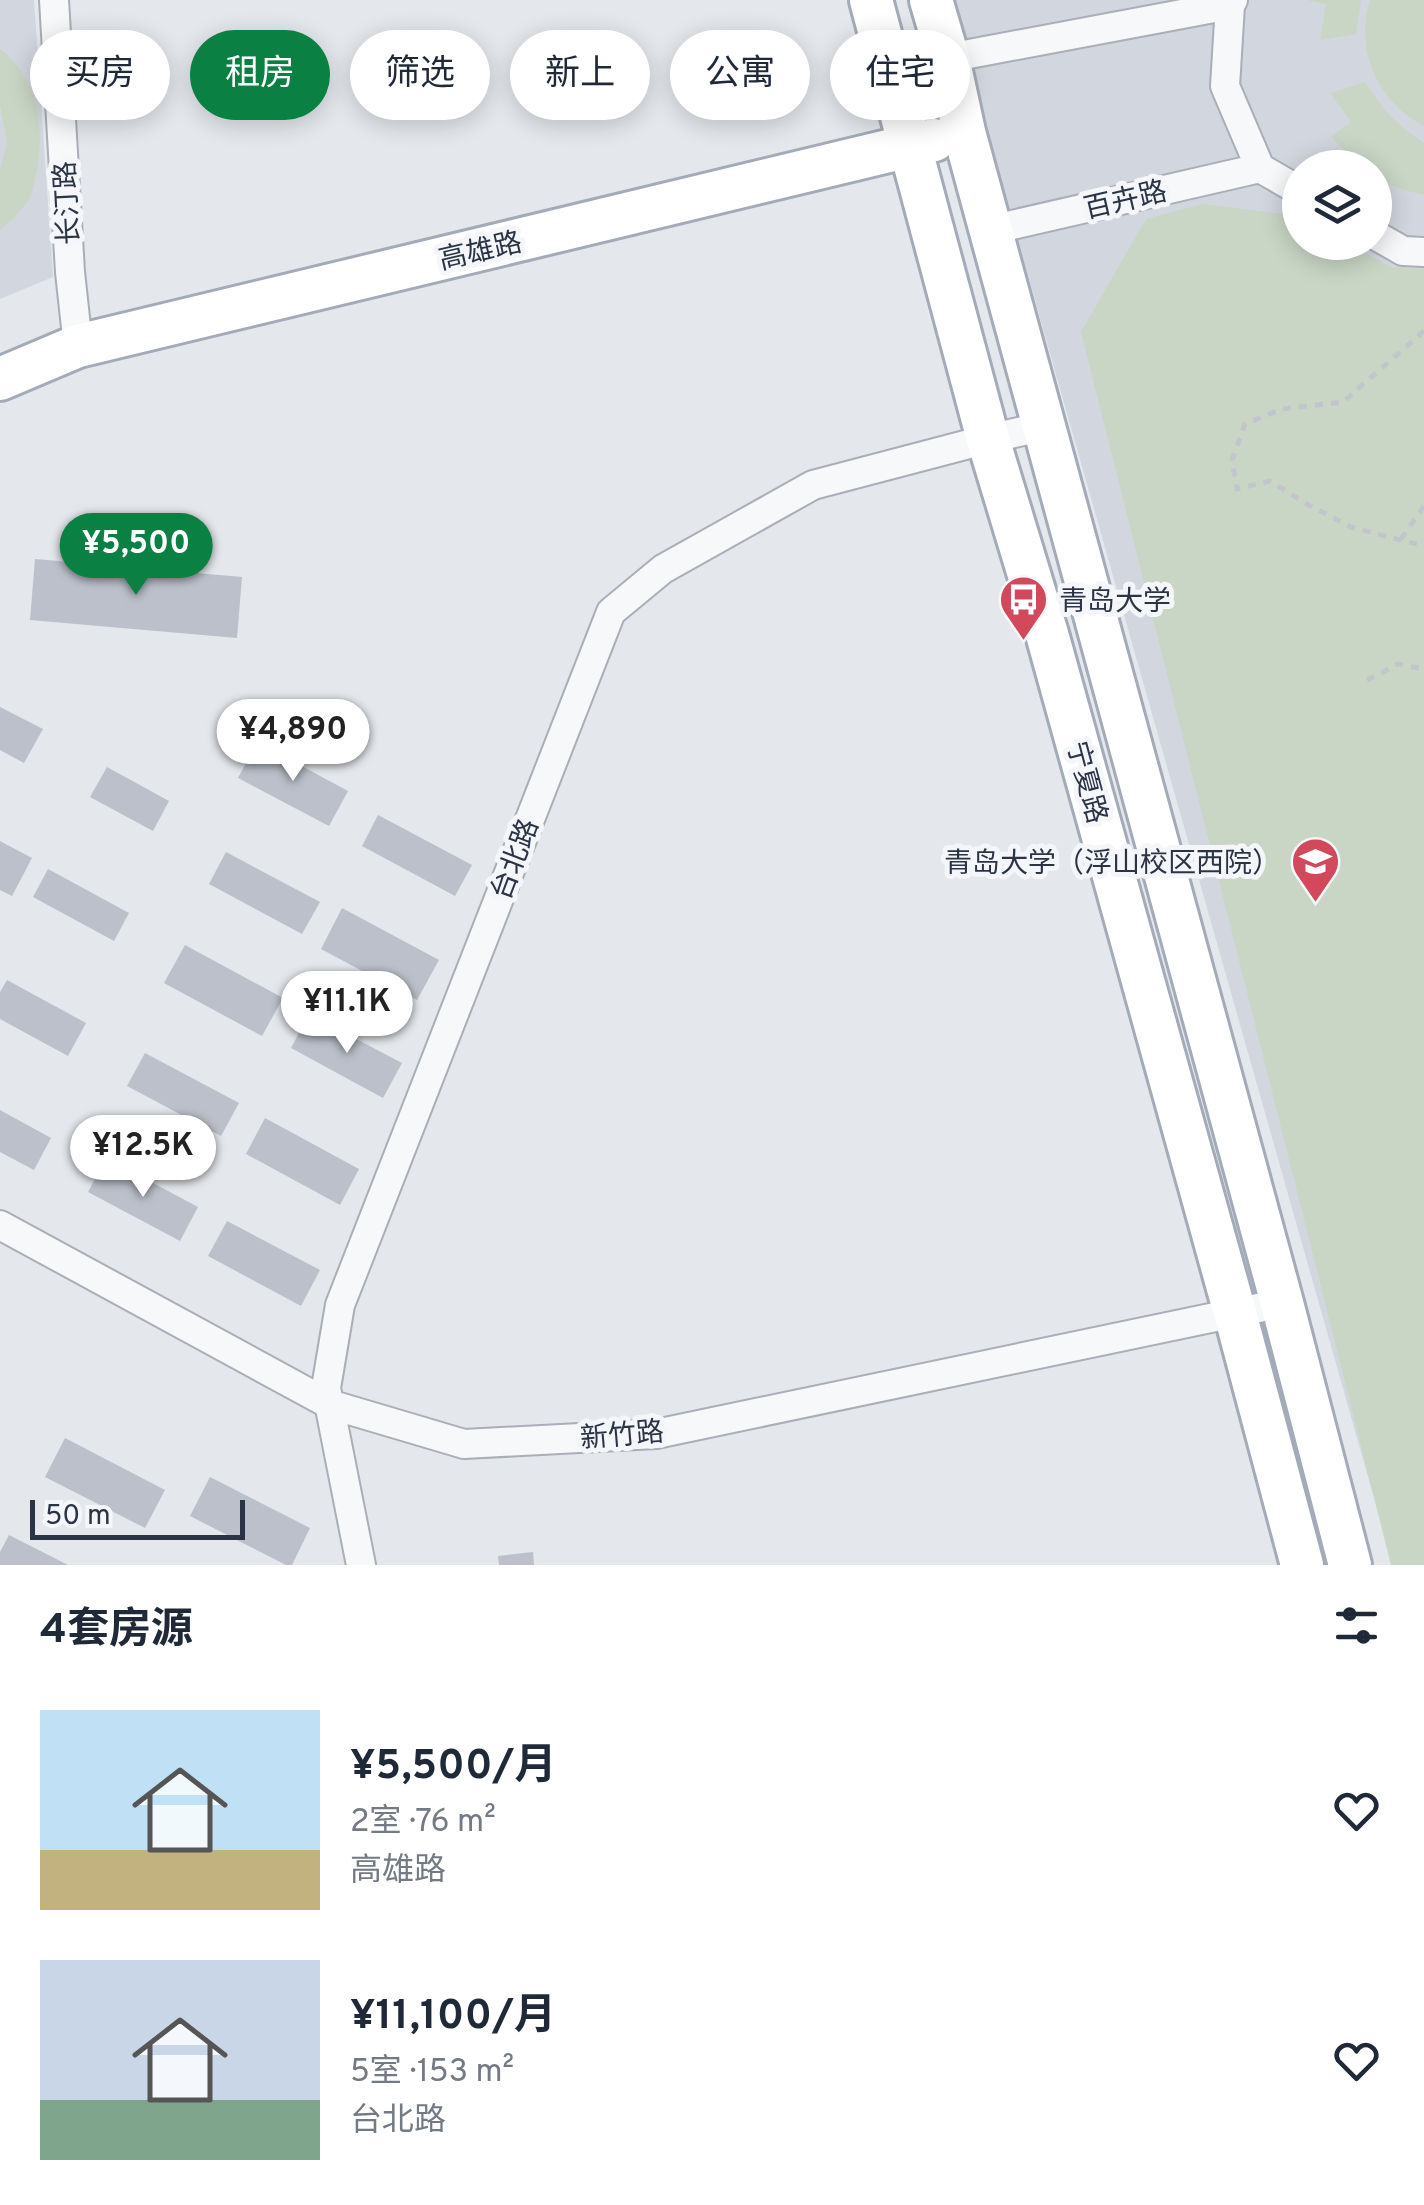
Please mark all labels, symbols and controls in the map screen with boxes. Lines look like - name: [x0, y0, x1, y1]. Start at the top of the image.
- chip: 买房: [30, 30, 170, 120]
- chip: 租房: [190, 30, 330, 120]
- chip: 筛选: [350, 30, 490, 120]
- chip: 新上: [510, 30, 650, 120]
- chip: 公寓: [670, 30, 810, 120]
- chip: 住宅: [830, 30, 970, 120]
- map controls: [1282, 150, 1392, 260]
- button: layers: [1282, 150, 1392, 260]
- street label: 长汀路: [49, 160, 89, 246]
- street label: 百卉路: [1081, 175, 1171, 229]
- street label: 高雄路: [436, 226, 526, 280]
- pin: ¥5,500: [55, 513, 217, 598]
- text: ¥5,500: [82, 525, 190, 565]
- bus stop icon: 青岛大学: [998, 574, 1050, 642]
- place label: 青岛大学: [1059, 585, 1171, 621]
- pin: ¥4,890: [212, 699, 374, 784]
- text: ¥4,890: [239, 711, 347, 751]
- street label: 宁夏路: [1057, 738, 1113, 828]
- street label: 台北路: [485, 814, 549, 906]
- school or university icon: 青岛大学（浮山校区西院）: [1289, 836, 1341, 904]
- place label: 青岛大学（浮山校区西院）: [944, 847, 1280, 883]
- pin: ¥11.1K: [266, 971, 428, 1056]
- text: ¥11.1K: [303, 983, 391, 1023]
- pin: ¥12.5K: [62, 1115, 224, 1200]
- text: ¥12.5K: [92, 1127, 194, 1167]
- street label: 新竹路: [579, 1415, 666, 1459]
- scale bar: [30, 1495, 245, 1540]
- text: 50 m: [45, 1499, 111, 1535]
- icon: filters: [1329, 1598, 1384, 1653]
- text: 4套房源: [40, 1605, 193, 1658]
- text: ¥5,500/月: [350, 1741, 557, 1794]
- icon: home: [120, 1750, 240, 1870]
- icon: heart: [1329, 1783, 1384, 1838]
- text: 2室 · 76 m²: [350, 1803, 496, 1843]
- text: 高雄路: [350, 1852, 446, 1892]
- text: ¥11,100/月: [350, 1991, 556, 2044]
- icon: home: [120, 2000, 240, 2120]
- icon: heart: [1329, 2033, 1384, 2088]
- text: 5室 · 153 m²: [350, 2053, 514, 2093]
- text: 台北路: [350, 2102, 446, 2142]

